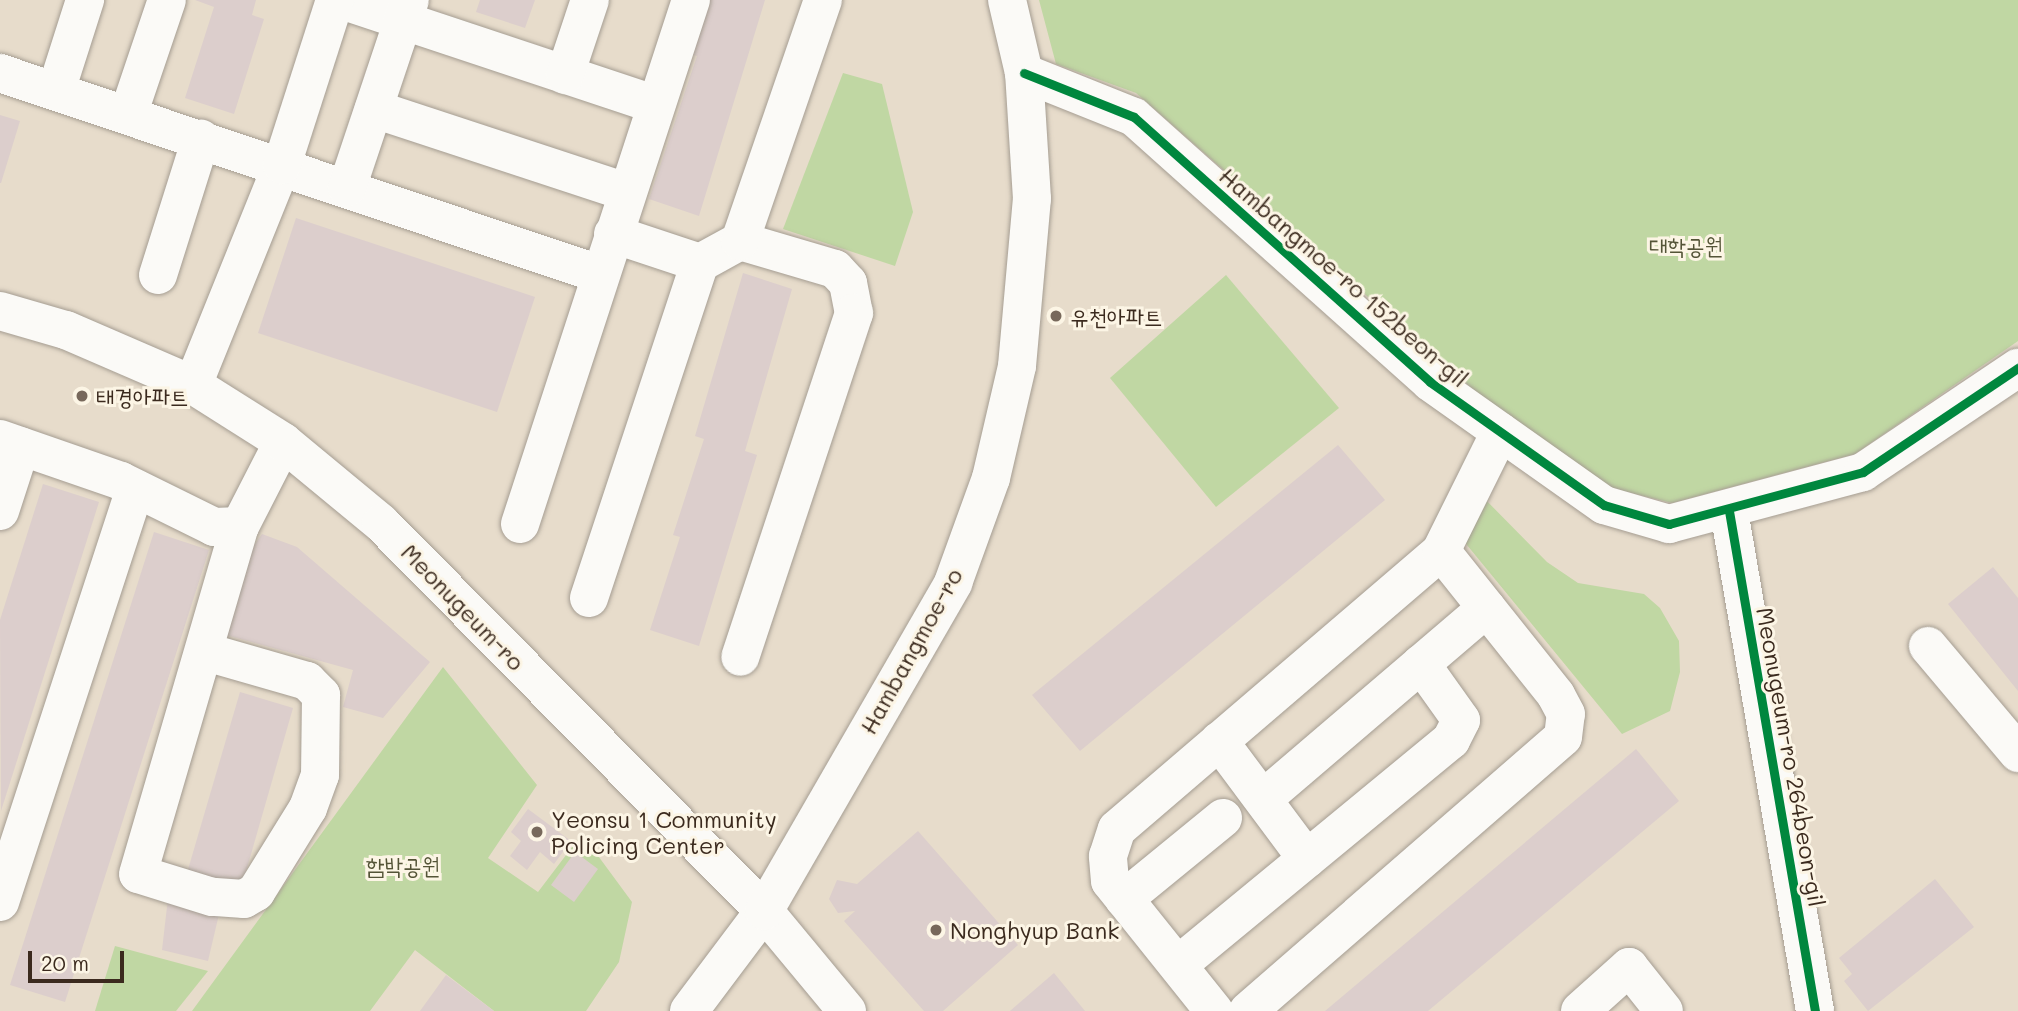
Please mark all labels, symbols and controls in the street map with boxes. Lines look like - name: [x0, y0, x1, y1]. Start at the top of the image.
- street label: Hambangmoe-ro 152beon-gil: [1214, 162, 1474, 392]
- park label: 대학공원: [1649, 231, 1723, 259]
- place label: 유천아파트: [1070, 302, 1163, 330]
- marker: 유천아파트: [1048, 308, 1064, 324]
- place label: 태경아파트: [96, 382, 189, 410]
- marker: 태경아파트: [74, 388, 90, 404]
- street label: Meonugeum-ro: [396, 538, 530, 676]
- street label: Hambangmoe-ro: [854, 563, 968, 739]
- street label: Meonugeum-ro 264beon-gil: [1751, 605, 1831, 909]
- place label: Yeonsu 1 Community Policing Center: [551, 805, 777, 859]
- marker: Yeonsu 1 Community Policing Center: [529, 824, 545, 840]
- park label: 함박공원: [366, 851, 440, 879]
- place label: Nonghyup Bank: [950, 916, 1119, 944]
- marker: Nonghyup Bank: [928, 922, 944, 938]
- scale bar: [32, 937, 128, 981]
- text: 20 m: [41, 949, 89, 976]

